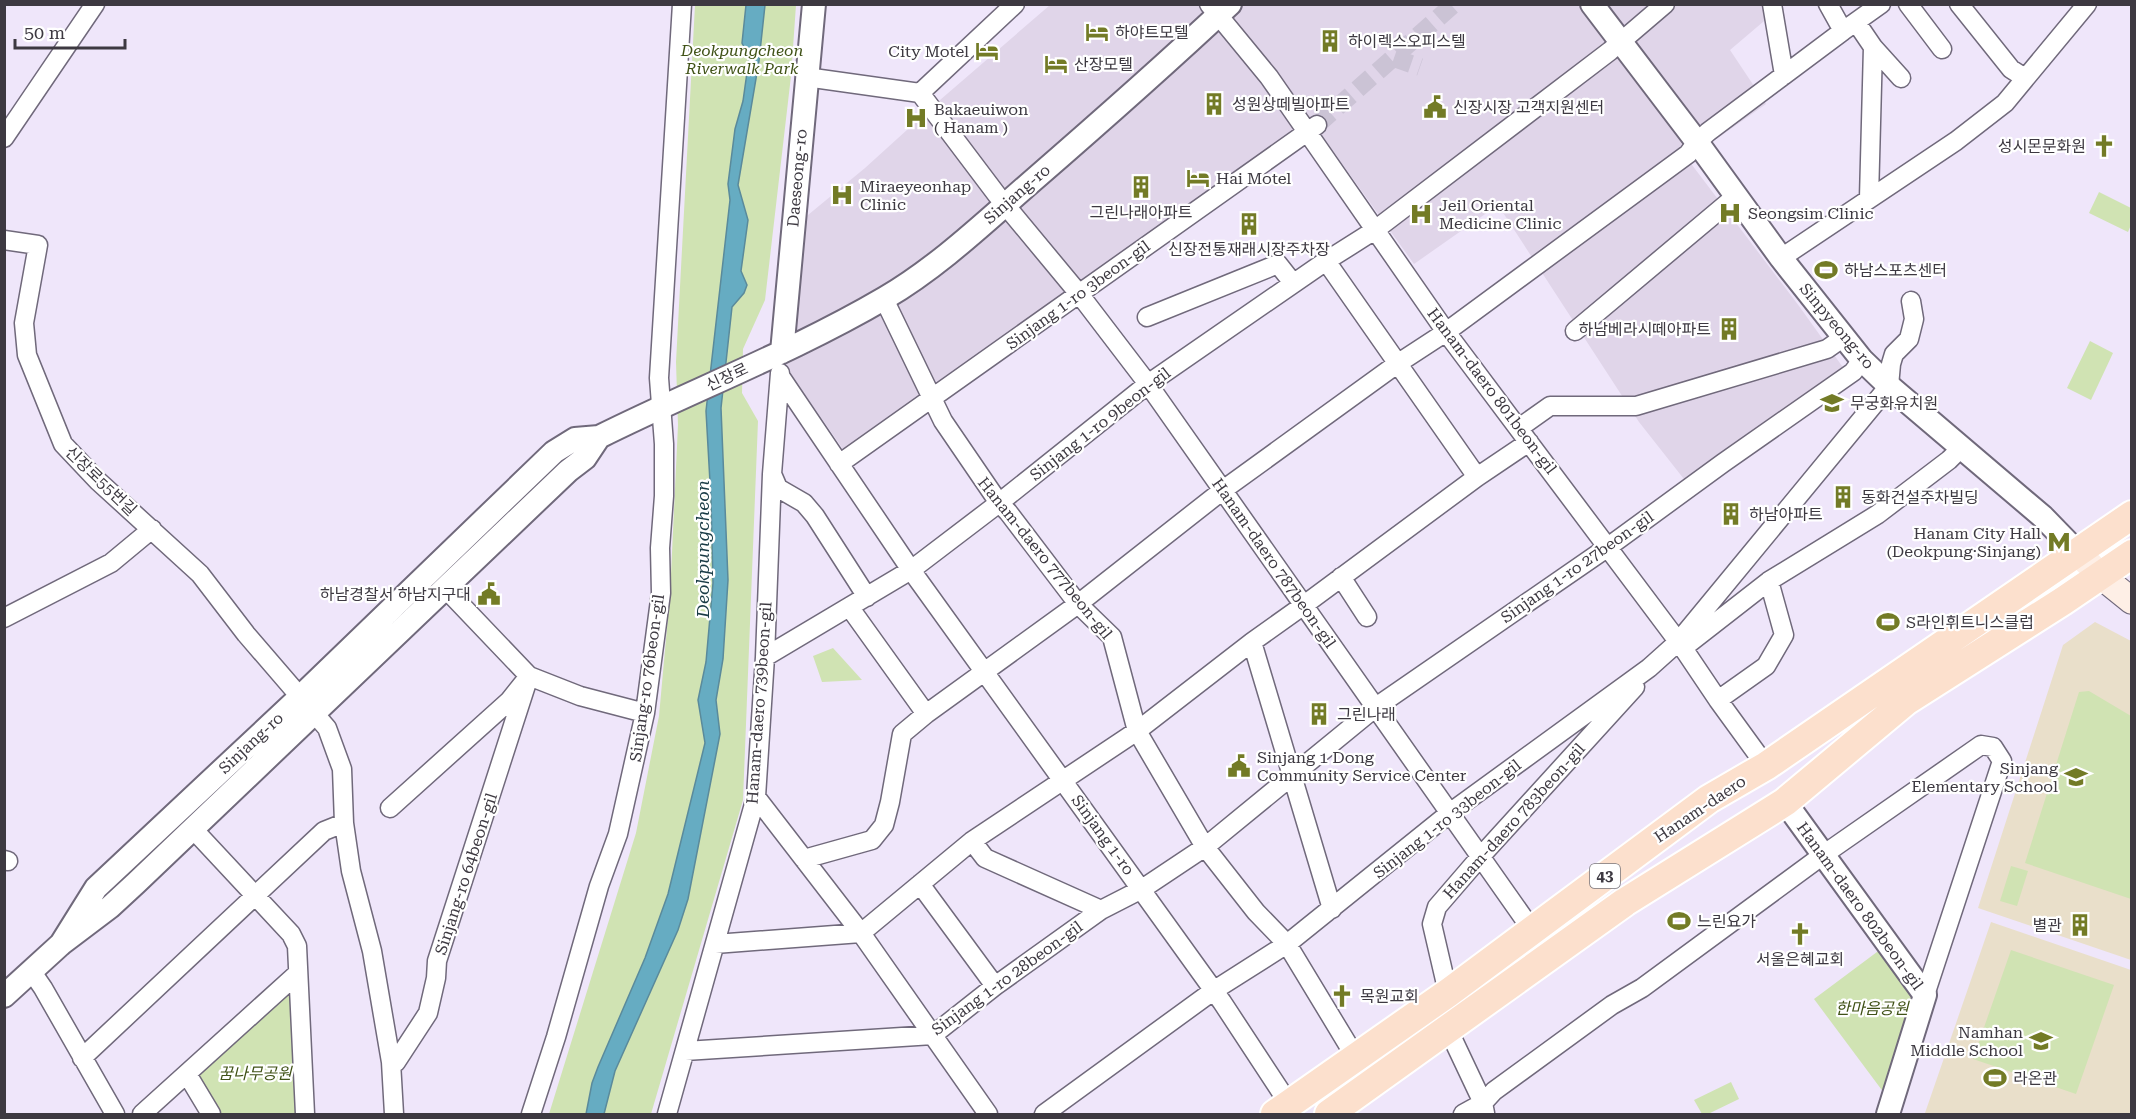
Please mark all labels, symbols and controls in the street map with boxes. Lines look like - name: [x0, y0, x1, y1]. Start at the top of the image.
- scale bar: [15, 12, 124, 50]
- hotel icon: 하야트모텔: [1084, 19, 1110, 45]
- text: 50 m: [24, 22, 65, 43]
- place label: 하야트모텔: [1115, 23, 1189, 42]
- building icon: 하이렉스오피스텔: [1317, 28, 1343, 54]
- place label: 하이렉스오피스텔: [1348, 32, 1466, 51]
- hotel icon: City Motel: [974, 38, 1000, 64]
- park label: Deokpungcheon Riverwalk Park: [680, 41, 803, 78]
- place label: City Motel: [888, 42, 969, 61]
- hotel icon: 산장모텔: [1043, 51, 1069, 77]
- place label: 산장모텔: [1074, 55, 1133, 74]
- building icon: 성원상떼빌아파트: [1201, 91, 1227, 117]
- public building icon: 신장시장 고객지원센터: [1422, 94, 1448, 120]
- place label: 성원상떼빌아파트: [1232, 95, 1350, 114]
- place label: 신장시장 고객지원센터: [1453, 98, 1604, 117]
- place label: Bakaeuiwon ( Hanam ): [934, 100, 1028, 137]
- hospital icon: Bakaeuiwon ( Hanam ): [903, 105, 929, 131]
- street label: Daeseong-ro: [783, 128, 811, 228]
- church icon: 성시몬문화원: [2091, 133, 2117, 159]
- place label: 성시몬문화원: [1998, 137, 2086, 156]
- street label: Sinjang-ro: [980, 160, 1054, 228]
- hotel icon: Hai Motel: [1185, 165, 1211, 191]
- place label: Hai Motel: [1216, 169, 1291, 188]
- building icon: 그린나래아파트: [1128, 174, 1154, 200]
- place label: Miraeyeonhap Clinic: [860, 177, 971, 214]
- hospital icon: Miraeyeonhap Clinic: [829, 182, 855, 208]
- place label: Jeil Oriental Medicine Clinic: [1439, 196, 1561, 233]
- hospital icon: Seongsim Clinic: [1717, 200, 1743, 226]
- hospital icon: Jeil Oriental Medicine Clinic: [1408, 201, 1434, 227]
- place label: 그린나래아파트: [1089, 203, 1193, 222]
- place label: Seongsim Clinic: [1748, 204, 1874, 223]
- building icon: 신장전통재래시장주차장: [1236, 211, 1262, 237]
- street label: Sinjang 1-ro 3beon-gil: [1002, 236, 1154, 354]
- place label: 신장전통재래시장주차장: [1168, 240, 1330, 259]
- sports icon: 하남스포츠센터: [1813, 257, 1839, 283]
- place label: 하남스포츠센터: [1844, 261, 1947, 280]
- street label: Sinpyeong-ro: [1796, 279, 1878, 373]
- street label: Hanam-daero 801beon-gil: [1423, 304, 1561, 478]
- building icon: 하남베라시떼아파트: [1716, 316, 1742, 342]
- place label: 하남베라시떼아파트: [1579, 320, 1711, 339]
- street label: 신장로: [703, 359, 751, 395]
- street label: Sinjang 1-ro 9beon-gil: [1026, 363, 1174, 485]
- school or university icon: 무궁화유치원: [1819, 390, 1845, 416]
- place label: 무궁화유치원: [1850, 394, 1938, 413]
- street label: 신장로55번길: [61, 442, 141, 520]
- street label: Hanam-daero 777beon-gil: [974, 473, 1116, 643]
- street label: Hanam-daero 787beon-gil: [1208, 475, 1340, 652]
- water label: Deokpungcheon: [692, 480, 713, 619]
- building icon: 동화건설주차빌딩: [1830, 484, 1856, 510]
- place label: 동화건설주차빌딩: [1861, 488, 1979, 507]
- building icon: 하남아파트: [1718, 501, 1744, 527]
- place label: 하남아파트: [1749, 505, 1823, 524]
- street label: Sinjang 1-ro 27beon-gil: [1497, 507, 1657, 627]
- place label: Hanam City Hall (Deokpung·Sinjang): [1887, 524, 2041, 561]
- metro station icon: Hanam City Hall (Deokpung·Sinjang): [2046, 529, 2072, 555]
- public building icon: 하남경찰서 하남지구대: [476, 581, 502, 607]
- place label: 하남경찰서 하남지구대: [320, 585, 471, 604]
- street label: Sinjang-ro 76beon-gil: [626, 593, 668, 763]
- street label: Hanam-daero 739beon-gil: [742, 601, 776, 805]
- sports icon: S라인휘트니스클럽: [1875, 609, 1901, 635]
- place label: S라인휘트니스클럽: [1906, 613, 2034, 632]
- building icon: 그린나래: [1306, 701, 1332, 727]
- place label: 그린나래: [1337, 705, 1396, 724]
- street label: Sinjang-ro: [215, 708, 287, 778]
- street label: Hanam-daero 783beon-gil: [1439, 739, 1589, 903]
- place label: Sinjang 1 Dong Community Service Center: [1257, 748, 1467, 785]
- public building icon: Sinjang 1 Dong Community Service Center: [1226, 753, 1252, 779]
- street label: Sinjang 1-ro 33beon-gil: [1369, 755, 1525, 882]
- place label: Sinjang Elementary School: [1911, 759, 2059, 796]
- school or university icon: Sinjang Elementary School: [2063, 764, 2089, 790]
- street label: Hanam-daero: [1651, 771, 1750, 847]
- street label: Sinjang-ro 64beon-gil: [431, 791, 501, 957]
- street label: Sinjang 1-ro: [1068, 791, 1139, 879]
- street label: Hanam-daero 802beon-gil: [1793, 818, 1927, 994]
- road number: 43: [1590, 864, 1620, 888]
- sports icon: 느린요가: [1666, 908, 1692, 934]
- place label: 느린요가: [1697, 912, 1756, 931]
- building icon: 별관: [2067, 912, 2093, 938]
- place label: 별관: [2033, 916, 2062, 935]
- street label: Sinjang 1-ro 28beon-gil: [928, 917, 1086, 1039]
- church icon: 서울은혜교회: [1787, 921, 1813, 947]
- place label: 서울은혜교회: [1756, 950, 1844, 969]
- church icon: 목원교회: [1329, 983, 1355, 1009]
- place label: 목원교회: [1360, 987, 1419, 1006]
- park label: 한마음공원: [1835, 999, 1910, 1018]
- place label: Namhan Middle School: [1910, 1023, 2023, 1060]
- school or university icon: Namhan Middle School: [2028, 1028, 2054, 1054]
- park label: 꿈나무공원: [218, 1064, 293, 1083]
- sports icon: 라온관: [1982, 1065, 2008, 1091]
- place label: 라온관: [2013, 1069, 2057, 1088]

